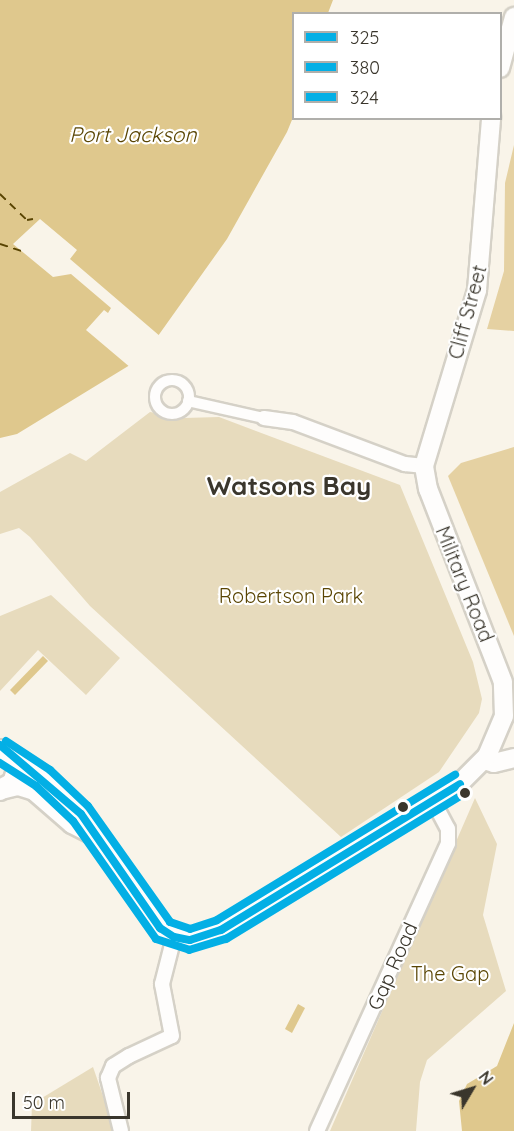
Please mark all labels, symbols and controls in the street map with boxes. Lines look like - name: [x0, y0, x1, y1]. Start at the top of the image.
- legend: [292, 12, 502, 120]
- text: 325: [350, 26, 379, 49]
- text: 380: [350, 56, 380, 79]
- text: 324: [350, 86, 379, 109]
- water label: Port Jackson: [69, 121, 197, 147]
- street label: Cliff Street: [443, 262, 491, 362]
- district label: Watsons Bay: [207, 470, 371, 502]
- street label: Military Road: [431, 523, 499, 645]
- park label: Robertson Park: [219, 583, 363, 607]
- unlabelled marker: [459, 787, 471, 799]
- unlabelled marker: [397, 801, 409, 813]
- street label: Gap Road: [362, 918, 422, 1014]
- park label: The Gap: [411, 961, 489, 985]
- north arrow: [442, 1059, 502, 1119]
- text: N: [475, 1067, 498, 1089]
- scale bar: [15, 1080, 134, 1118]
- text: 50 m: [23, 1091, 65, 1114]

